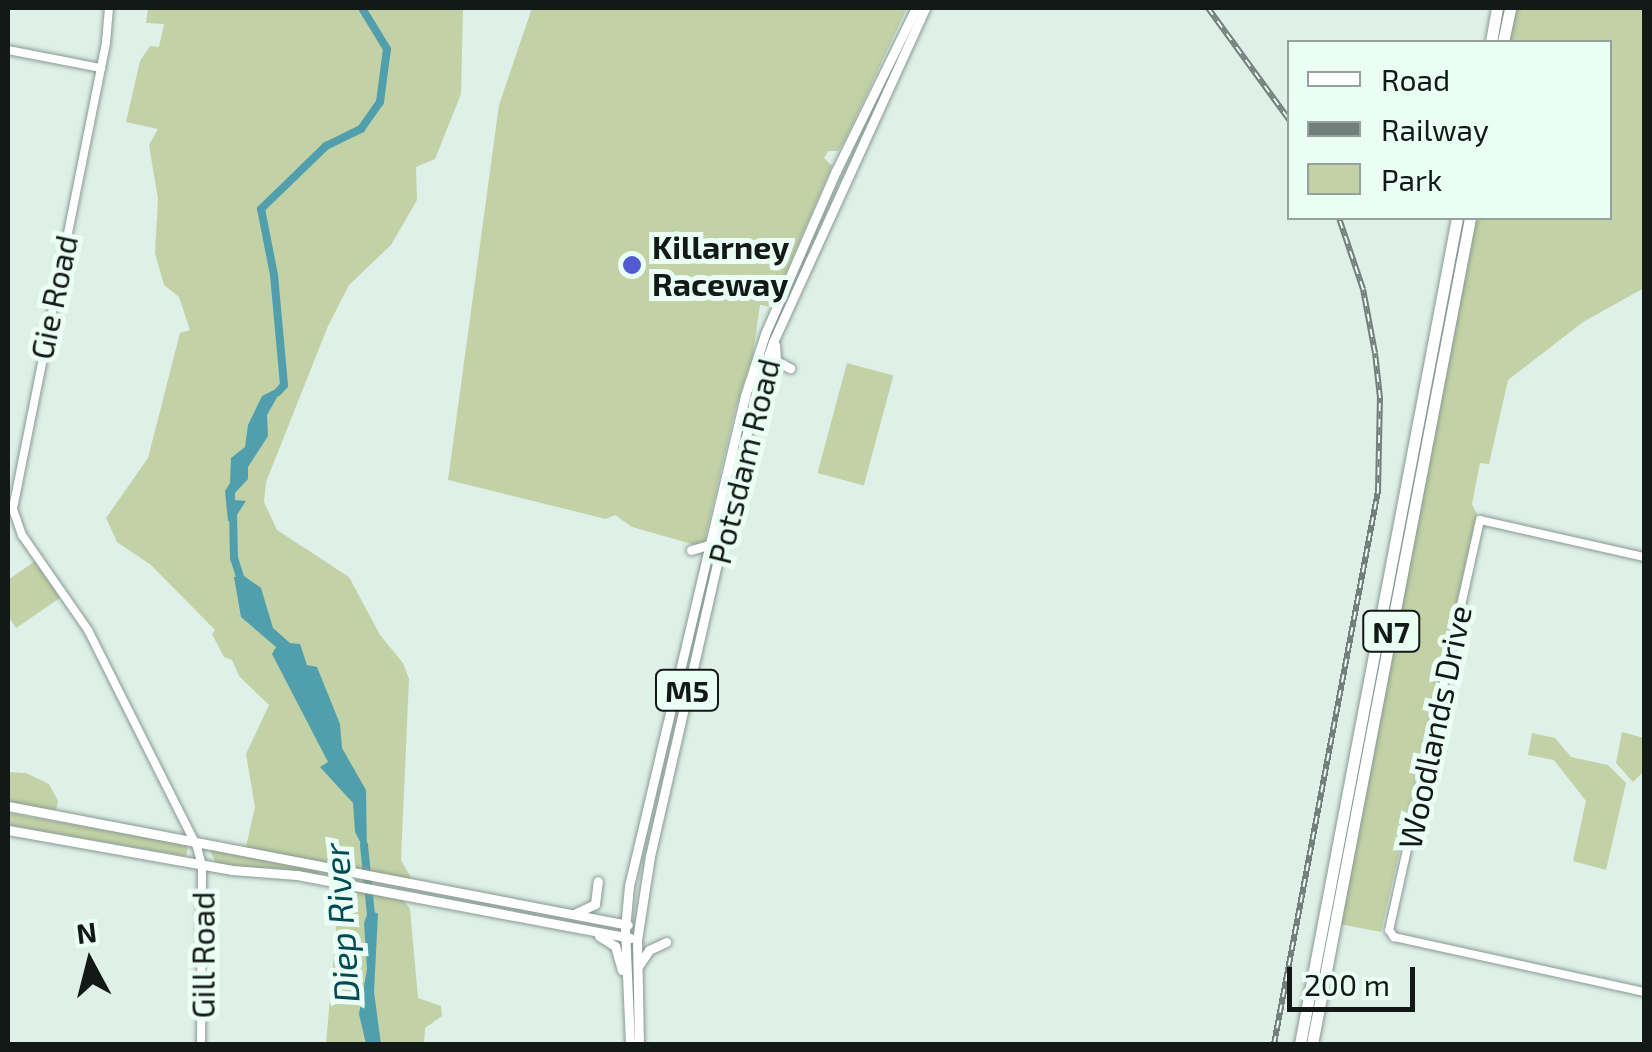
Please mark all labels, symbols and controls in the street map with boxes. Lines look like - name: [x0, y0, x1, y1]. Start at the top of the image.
- legend: [1287, 40, 1612, 220]
- text: Road: [1381, 61, 1450, 97]
- text: Railway: [1381, 111, 1489, 147]
- text: Park: [1381, 161, 1442, 197]
- place label: Killarney Raceway: [652, 228, 789, 303]
- street label: Gie Road: [21, 231, 85, 363]
- marker: Killarney Raceway: [621, 254, 643, 276]
- street label: Potsdam Road: [699, 354, 787, 568]
- street label: Woodlands Drive: [1389, 602, 1479, 852]
- road number: N7: [1361, 606, 1421, 656]
- road number: M5: [654, 665, 720, 715]
- water label: Diep River: [313, 842, 367, 1004]
- street label: Gill Road: [183, 891, 221, 1019]
- north arrow: [40, 912, 140, 1012]
- text: N: [74, 914, 98, 950]
- scale bar: [1292, 947, 1420, 1009]
- text: 200 m: [1304, 966, 1390, 1002]

